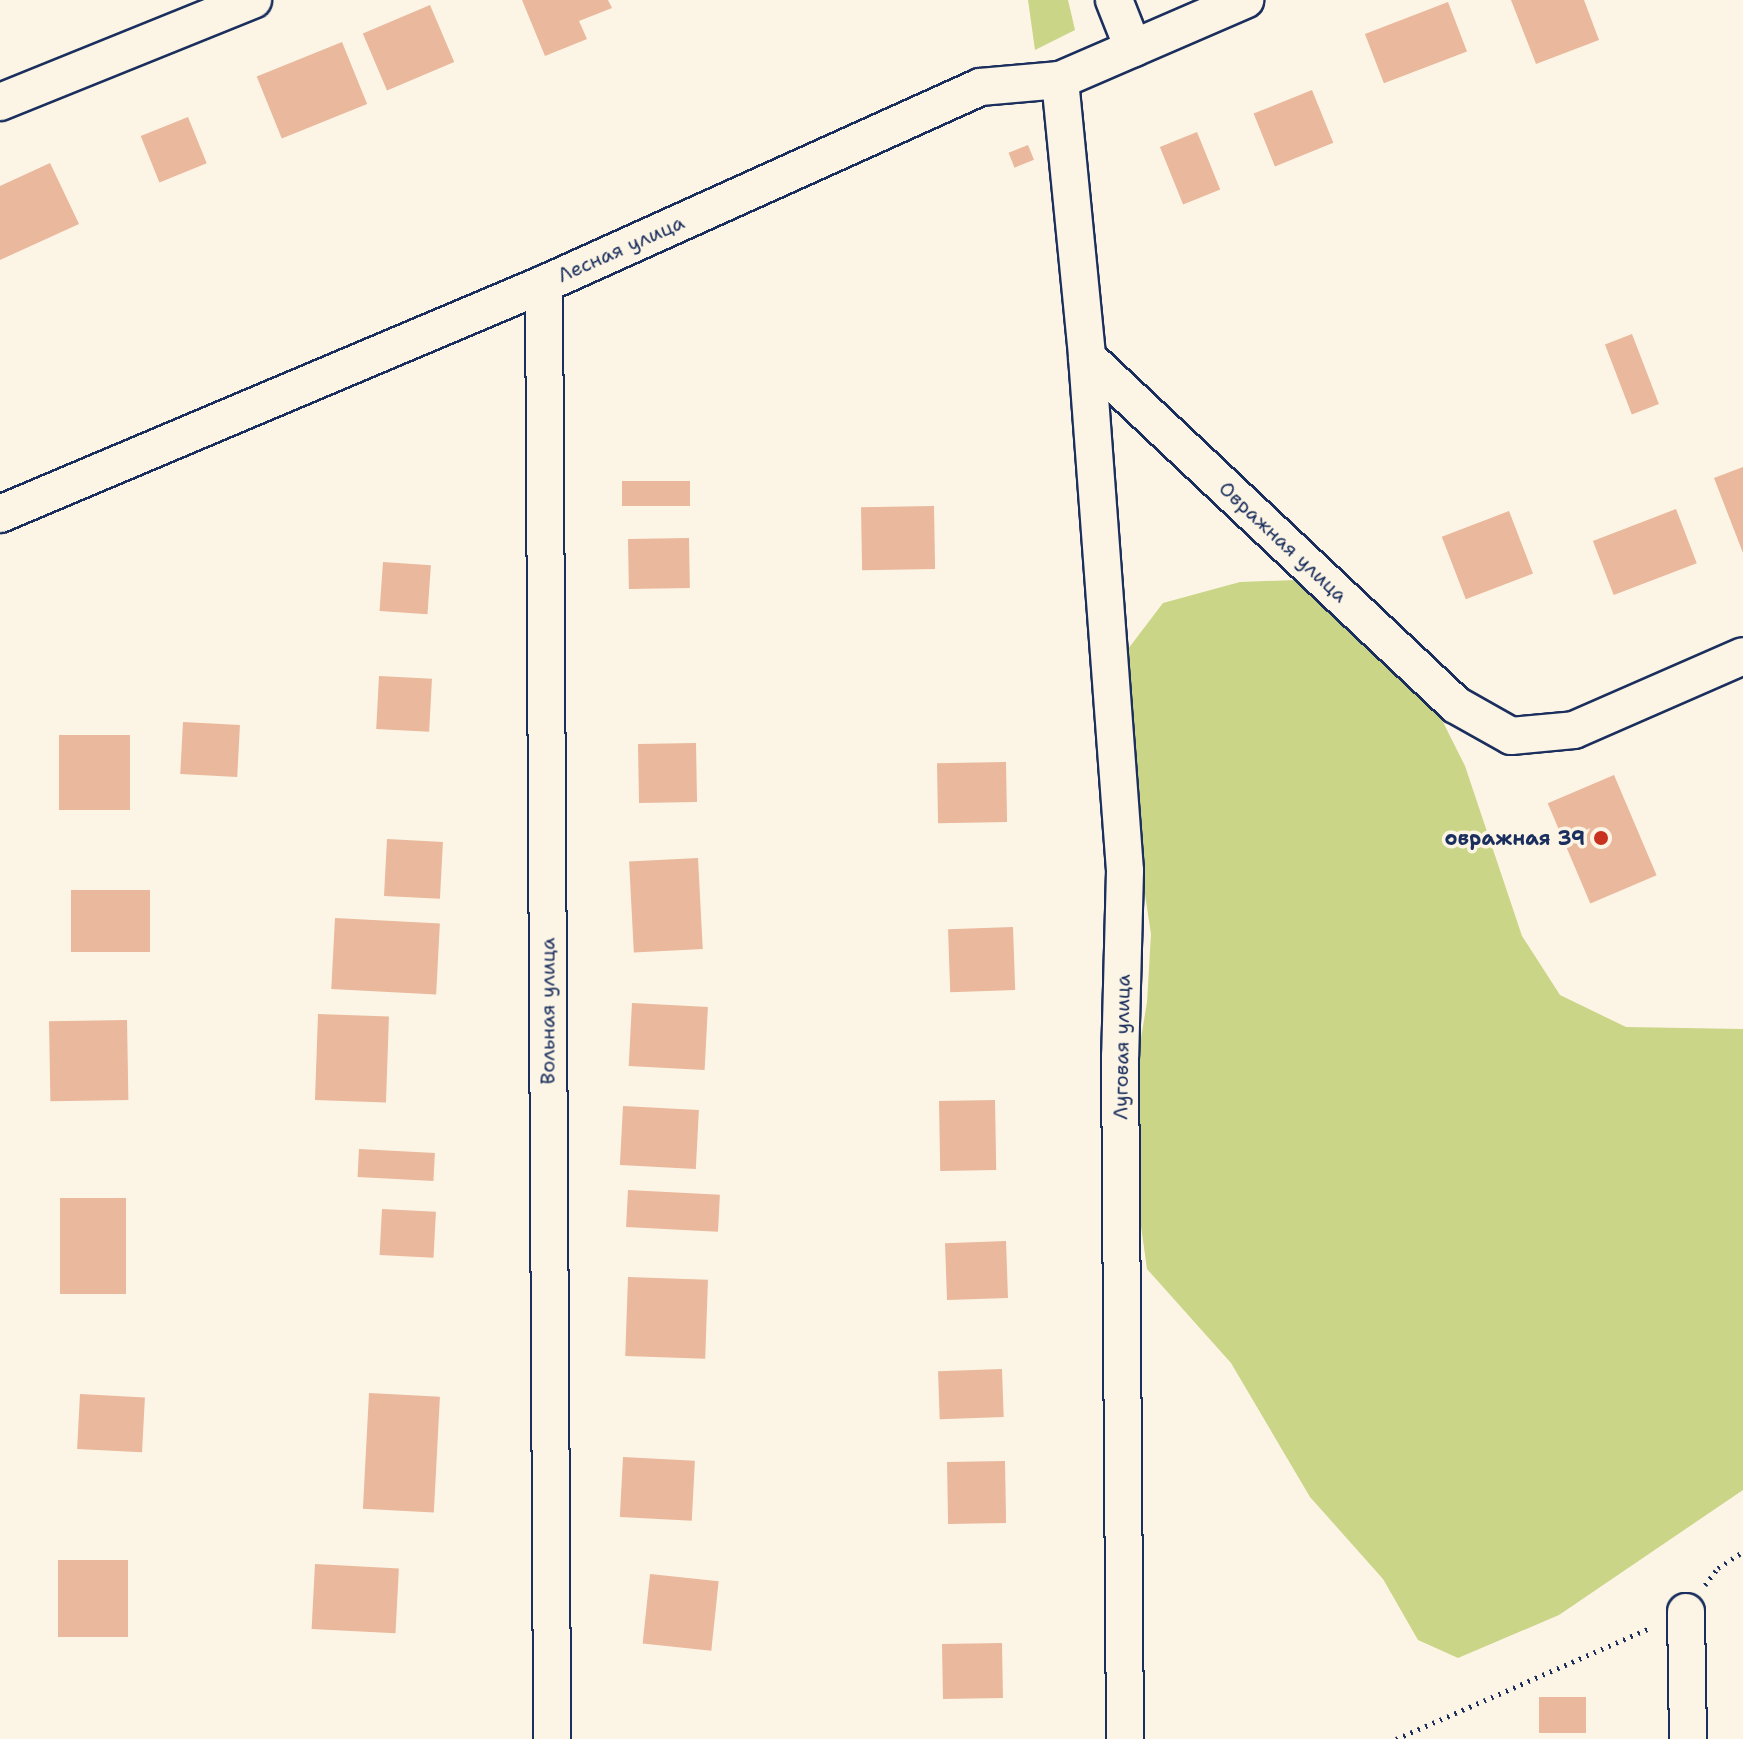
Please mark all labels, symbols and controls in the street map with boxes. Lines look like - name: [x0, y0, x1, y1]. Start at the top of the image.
- street label: Лесная улица: [554, 210, 688, 288]
- street label: Овражная улица: [1214, 476, 1352, 608]
- place label: овражная 39: [1444, 826, 1585, 850]
- marker: овражная 39: [1592, 829, 1610, 847]
- street label: Вольная улица: [536, 937, 560, 1085]
- street label: Луговая улица: [1109, 974, 1135, 1120]

